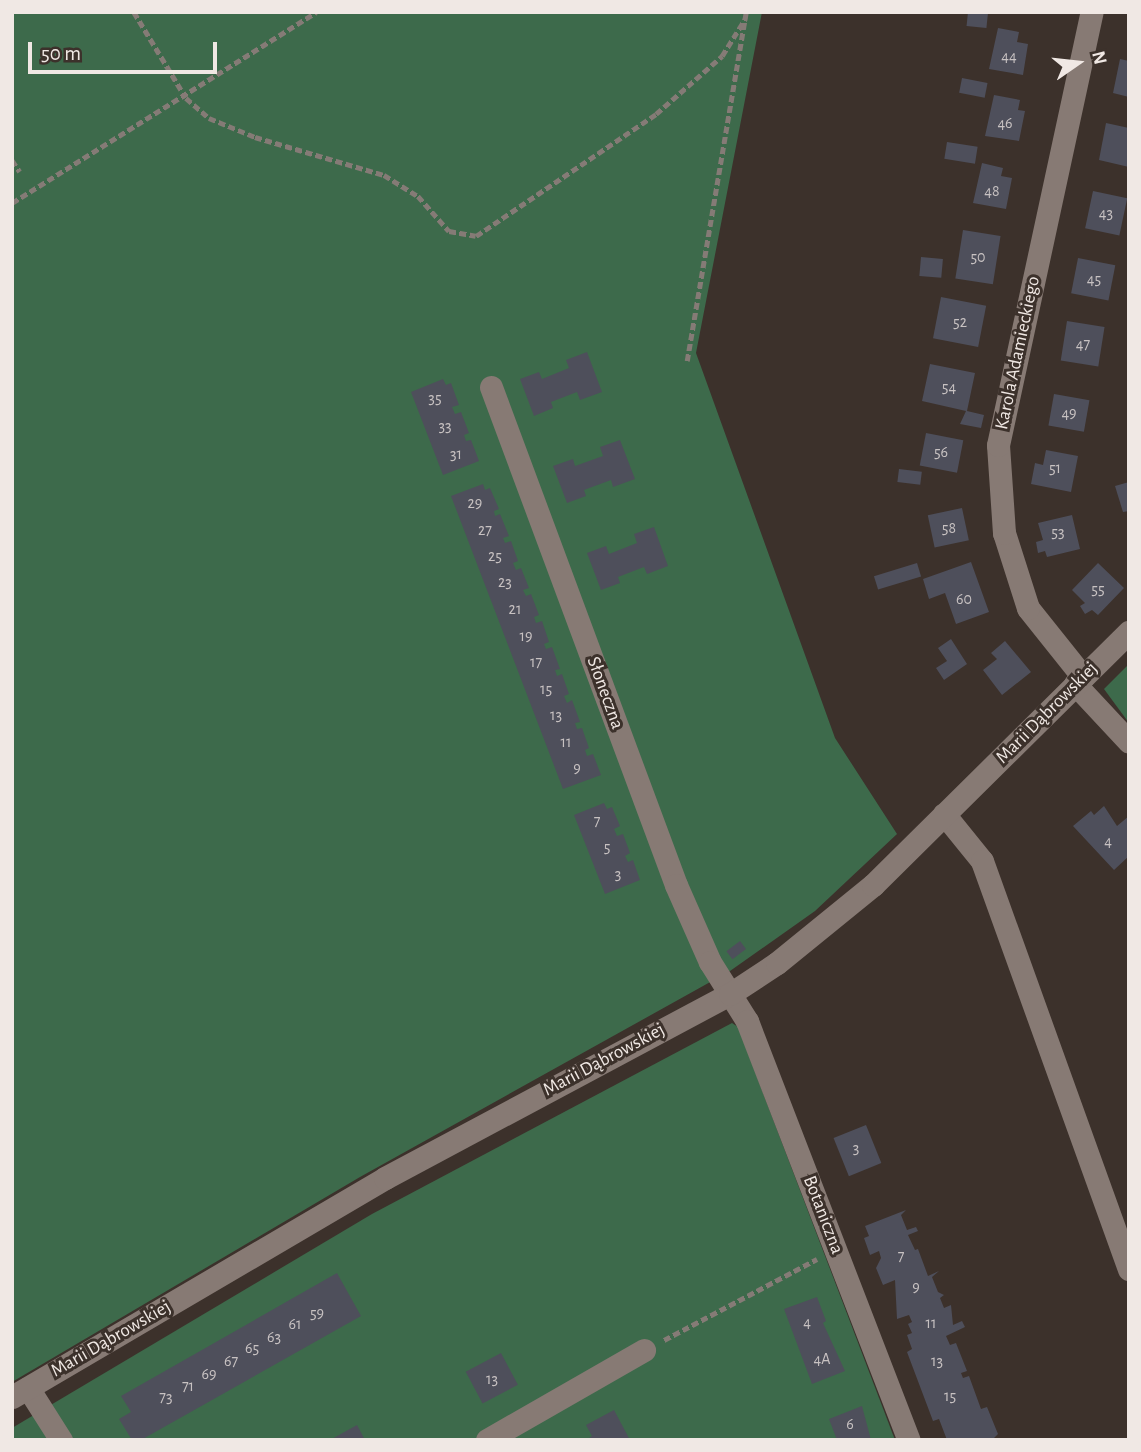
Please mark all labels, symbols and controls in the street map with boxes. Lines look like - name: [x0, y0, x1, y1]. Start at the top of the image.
- scale bar: [32, 28, 220, 72]
- north arrow: [1043, 28, 1113, 98]
- text: 50 m: [41, 43, 81, 64]
- house number: 44: [1001, 46, 1017, 66]
- text: N: [1088, 49, 1110, 67]
- house number: 46: [997, 113, 1013, 133]
- house number: 48: [984, 181, 1000, 201]
- house number: 43: [1099, 203, 1113, 223]
- house number: 50: [970, 247, 986, 267]
- house number: 45: [1087, 269, 1101, 289]
- street label: Karola Adamieckiego: [991, 274, 1045, 432]
- house number: 52: [953, 312, 967, 332]
- house number: 47: [1076, 334, 1090, 354]
- house number: 54: [942, 377, 956, 397]
- house number: 35: [428, 388, 442, 408]
- house number: 49: [1061, 403, 1077, 423]
- house number: 33: [438, 416, 452, 436]
- house number: 56: [934, 442, 948, 462]
- house number: 31: [450, 444, 462, 464]
- house number: 51: [1049, 458, 1061, 478]
- house number: 29: [468, 493, 482, 513]
- house number: 58: [942, 518, 956, 538]
- house number: 27: [478, 520, 492, 540]
- house number: 53: [1051, 522, 1065, 542]
- house number: 25: [488, 546, 502, 566]
- house number: 23: [498, 572, 512, 592]
- house number: 55: [1091, 579, 1105, 599]
- house number: 60: [956, 589, 972, 609]
- house number: 21: [509, 599, 521, 619]
- house number: 19: [519, 626, 533, 646]
- house number: 17: [530, 652, 542, 672]
- street label: Słoneczna: [581, 654, 629, 732]
- street label: Marii Dąbrowskiej: [991, 657, 1103, 769]
- house number: 15: [540, 679, 552, 699]
- house number: 13: [550, 705, 562, 725]
- house number: 11: [560, 732, 572, 752]
- house number: 9: [573, 758, 581, 778]
- house number: 7: [594, 811, 600, 831]
- house number: 4: [1104, 831, 1112, 851]
- house number: 5: [604, 837, 610, 857]
- house number: 3: [615, 864, 621, 884]
- street label: Marii Dąbrowskiej: [539, 1018, 669, 1102]
- house number: 3: [853, 1138, 859, 1158]
- street label: Botaniczna: [798, 1173, 848, 1257]
- house number: 7: [898, 1246, 904, 1266]
- house number: 9: [912, 1277, 920, 1297]
- street label: Marii Dąbrowskiej: [47, 1295, 175, 1383]
- house number: 59: [310, 1303, 324, 1323]
- house number: 4: [803, 1312, 811, 1332]
- house number: 11: [925, 1313, 937, 1333]
- house number: 61: [288, 1314, 302, 1334]
- house number: 63: [267, 1327, 281, 1347]
- house number: 65: [245, 1338, 259, 1358]
- house number: 4A: [814, 1349, 830, 1369]
- house number: 67: [224, 1351, 238, 1371]
- house number: 13: [931, 1351, 943, 1371]
- house number: 69: [201, 1364, 217, 1384]
- house number: 13: [486, 1369, 498, 1389]
- house number: 71: [182, 1376, 194, 1396]
- house number: 15: [944, 1386, 956, 1406]
- house number: 73: [159, 1387, 173, 1407]
- house number: 6: [846, 1414, 854, 1434]

